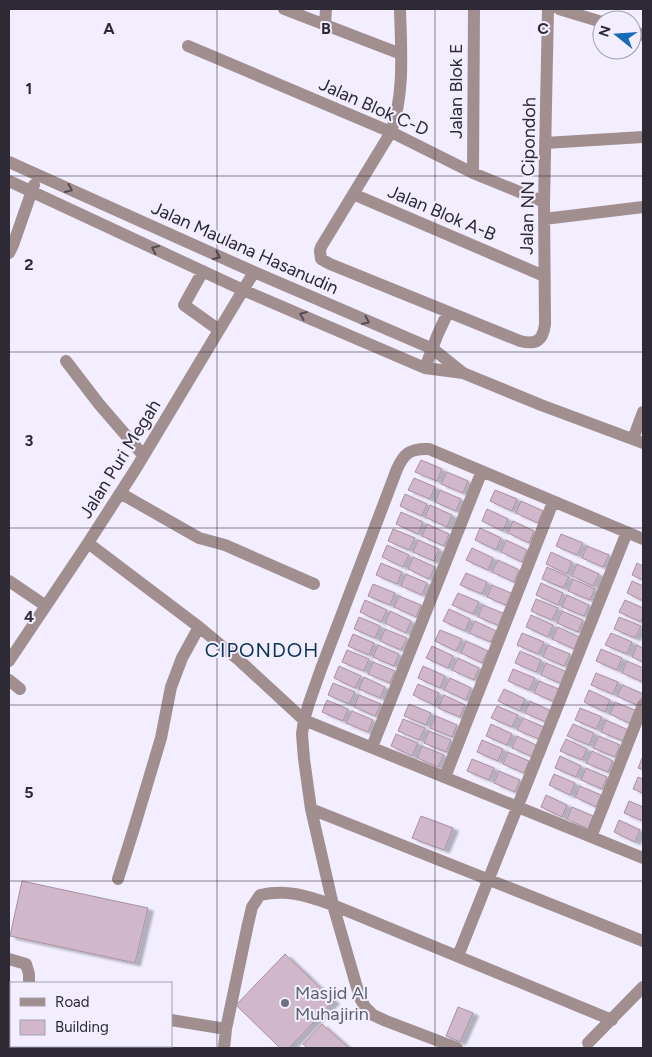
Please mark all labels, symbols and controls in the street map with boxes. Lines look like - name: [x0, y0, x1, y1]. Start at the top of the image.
- north arrow: [592, 10, 642, 60]
- text: A: [103, 19, 115, 38]
- text: B: [321, 19, 331, 38]
- text: C: [537, 19, 549, 38]
- text: N: [595, 24, 615, 39]
- street label: Jalan Blok E: [445, 43, 467, 139]
- street label: Jalan Blok C-D: [316, 73, 432, 141]
- text: 1: [26, 79, 32, 98]
- street label: Jalan NN Cipondoh: [516, 97, 540, 255]
- street label: Jalan Blok A-B: [385, 180, 499, 246]
- one-way arrow: [64, 183, 73, 194]
- street label: Jalan Maulana Hasanudin: [148, 197, 342, 299]
- one-way arrow: [151, 244, 160, 255]
- one-way arrow: [212, 250, 221, 260]
- text: 2: [24, 255, 34, 274]
- one-way arrow: [299, 311, 308, 322]
- one-way arrow: [361, 314, 370, 325]
- street label: Jalan Puri Megah: [75, 395, 165, 523]
- text: 3: [25, 431, 34, 450]
- text: 4: [24, 607, 34, 626]
- district label: CIPONDOH: [205, 638, 319, 662]
- text: 5: [24, 783, 34, 802]
- legend: [10, 982, 172, 1047]
- place label: Masjid Al Muhajirin: [295, 982, 369, 1025]
- text: Road: [55, 993, 90, 1011]
- marker: Masjid Al Muhajirin: [279, 997, 291, 1009]
- text: Building: [55, 1018, 109, 1036]

